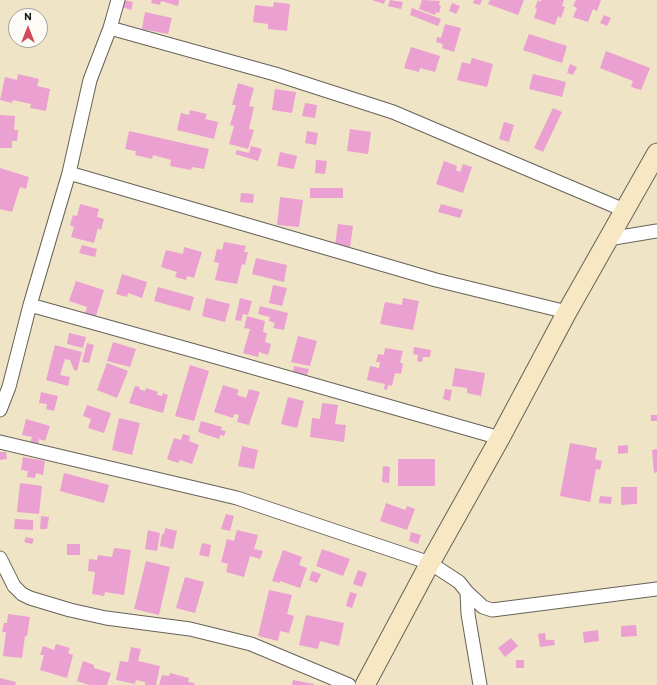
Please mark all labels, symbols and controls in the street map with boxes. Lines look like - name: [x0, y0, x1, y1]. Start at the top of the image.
- north arrow: [8, 8, 48, 48]
- text: N: [24, 10, 32, 23]

